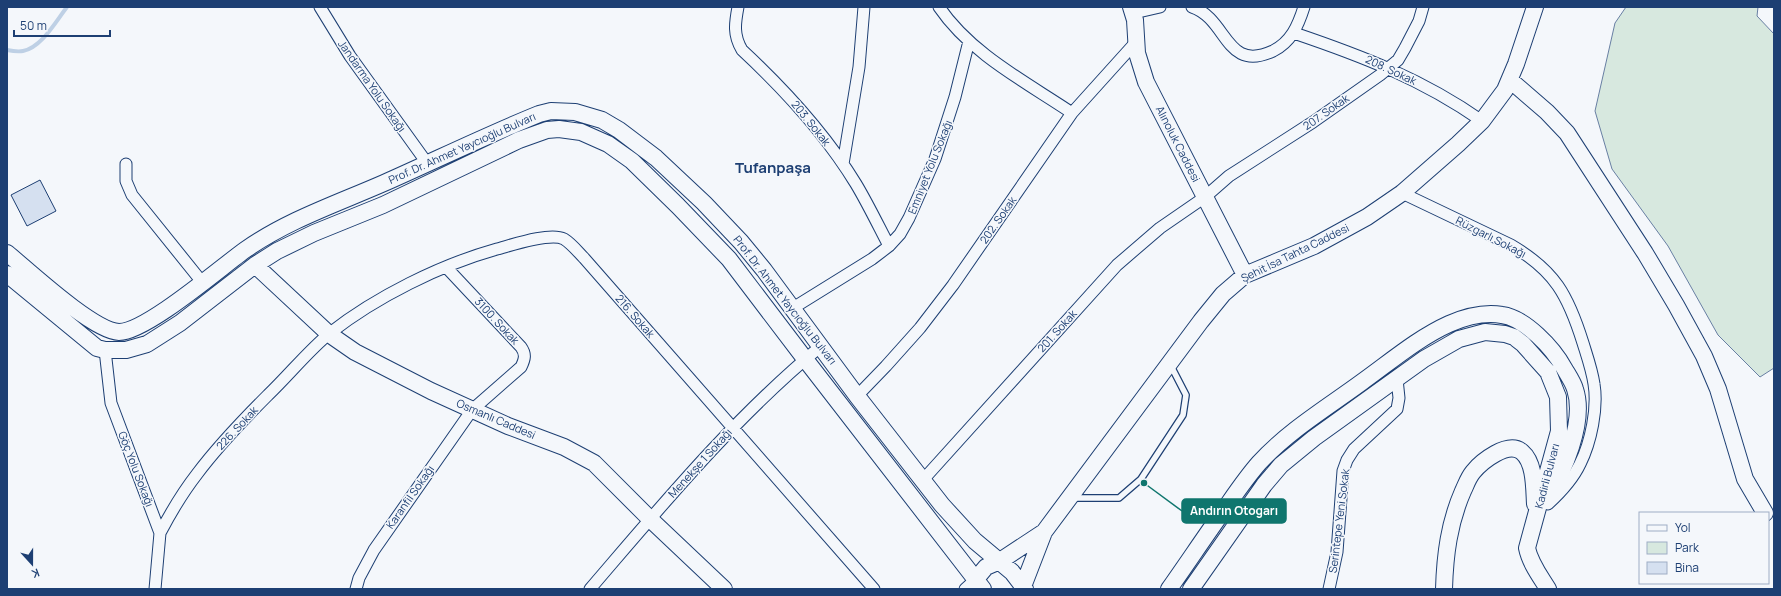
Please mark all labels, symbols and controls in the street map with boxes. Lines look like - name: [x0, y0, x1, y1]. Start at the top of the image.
- scale bar: [14, 12, 110, 38]
- text: 50 m: [20, 17, 47, 34]
- street label: Jandarma Yolu Sokağı: [335, 37, 410, 135]
- street label: 208. Sokak: [1363, 51, 1420, 88]
- street label: 207. Sokak: [1300, 90, 1352, 133]
- street label: 203. Sokak: [788, 97, 835, 149]
- street label: Alınoluk Caddesi: [1153, 103, 1204, 184]
- street label: Prof. Dr. Ahmet Yaycıoğlu Bulvarı: [386, 108, 538, 187]
- street label: Emniyet Yolu Sokağı: [904, 117, 955, 216]
- district label: Tufanpaşa: [735, 157, 811, 178]
- street label: 202. Sokak: [976, 193, 1020, 246]
- street label: Rüzgarlı Sokağı: [1453, 212, 1529, 261]
- street label: Şehit İsa Tahta Caddesi: [1238, 220, 1351, 285]
- street label: Prof. Dr. Ahmet Yaycıoğlu Bulvarı: [730, 232, 840, 367]
- street label: 216. Sokak: [612, 291, 659, 341]
- street label: 3100. Sokak: [472, 294, 523, 348]
- street label: 201. Sokak: [1034, 306, 1080, 355]
- street label: Osmanlı Caddesi: [454, 395, 538, 442]
- street label: 226. Sokak: [213, 402, 261, 453]
- street label: Menekşe 1 Sokağı: [664, 425, 735, 501]
- street label: Göç Yolu Sokağı: [115, 429, 158, 509]
- street label: Kadirli Bulvarı: [1531, 442, 1562, 510]
- street label: Karanfil Sokağı: [382, 462, 437, 531]
- street label: Serintepe Yeni Sokak: [1325, 467, 1352, 574]
- callout: Andırın Otogarı: [1182, 499, 1286, 523]
- text: Andırın Otogarı: [1190, 502, 1278, 519]
- legend: [1639, 512, 1769, 584]
- text: Yol: [1675, 519, 1691, 536]
- text: Park: [1675, 539, 1700, 556]
- north arrow: [12, 544, 52, 584]
- text: Bina: [1675, 559, 1699, 576]
- text: K: [29, 566, 42, 582]

